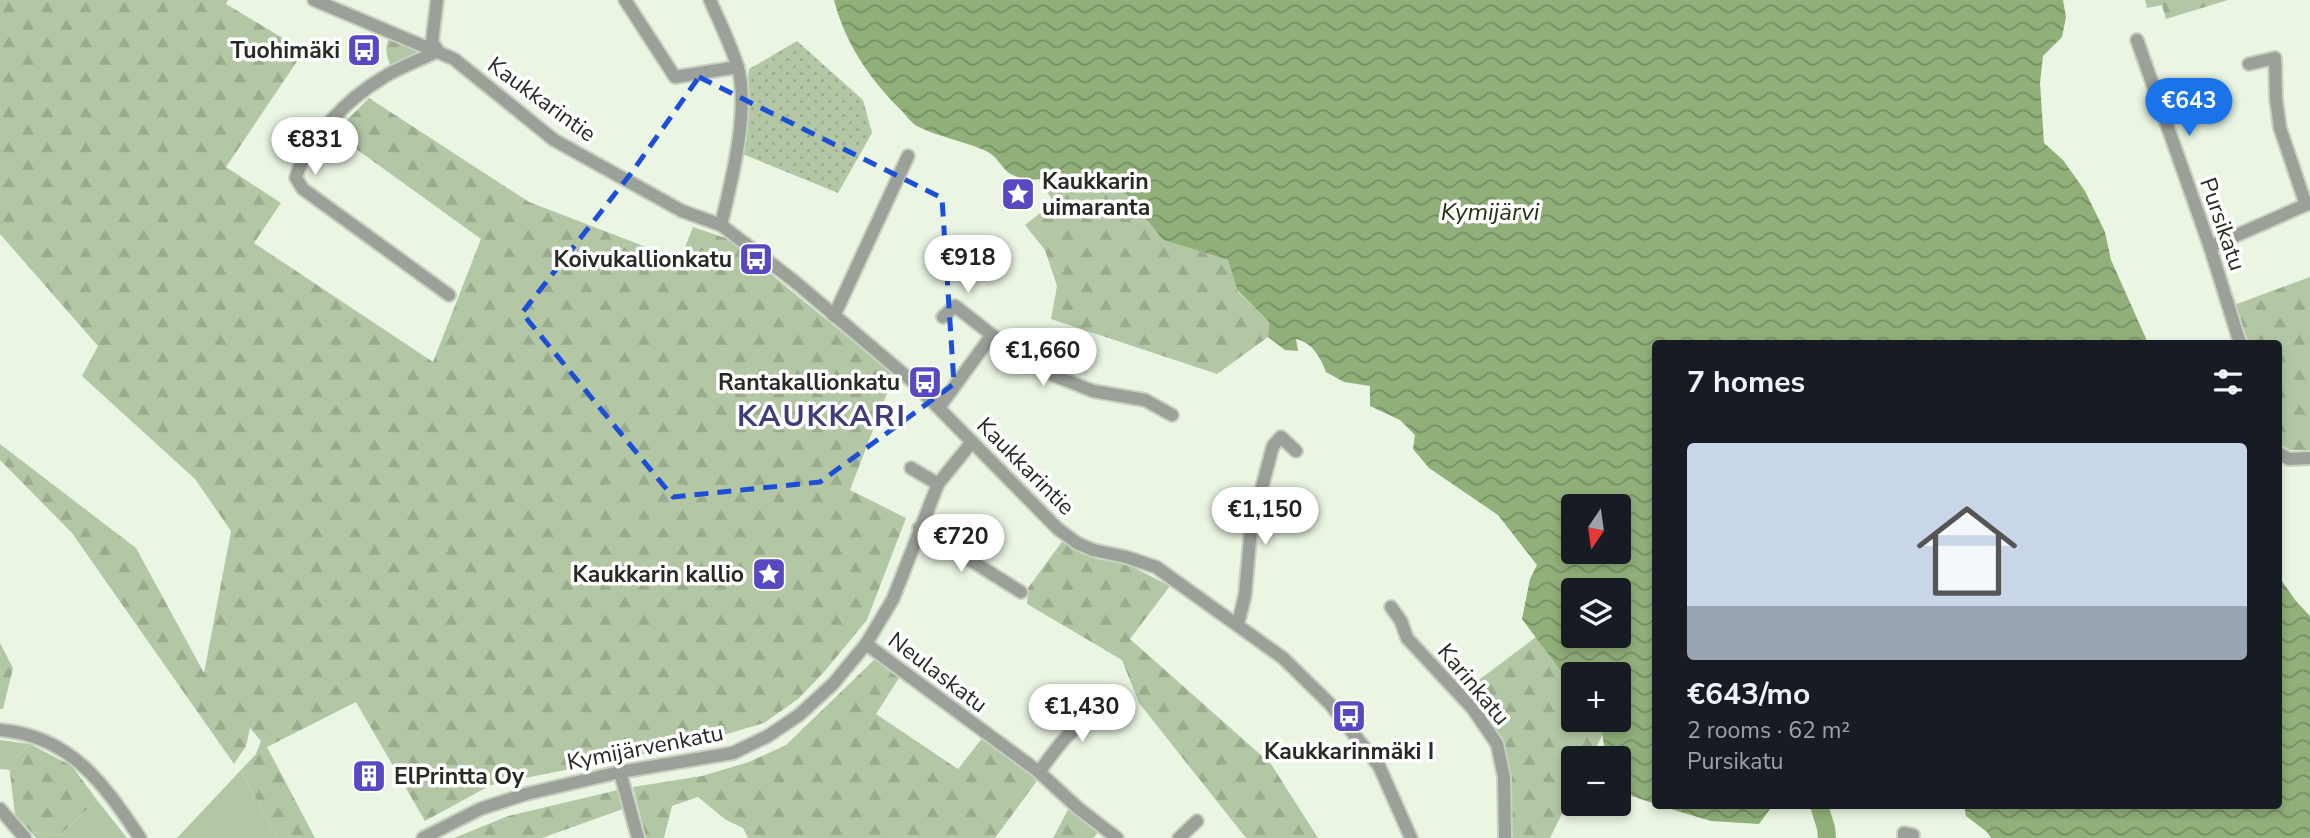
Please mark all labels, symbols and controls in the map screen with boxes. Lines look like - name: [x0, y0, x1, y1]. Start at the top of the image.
- bus stop icon: Tuohimäki: [345, 31, 383, 69]
- place label: Tuohimäki: [231, 35, 340, 66]
- street label: Kaukkarintie: [481, 50, 602, 149]
- pin: €643: [2148, 78, 2230, 138]
- text: €643: [2161, 85, 2217, 116]
- pin: €831: [274, 118, 356, 177]
- text: €831: [287, 124, 343, 155]
- place label: Kaukkarin uimaranta: [1042, 166, 1150, 223]
- street label: Pursikatu: [2192, 174, 2253, 275]
- place icon: Kaukkarin uimaranta: [999, 175, 1037, 213]
- water label: Kymijärvi: [1441, 196, 1540, 228]
- pin: €918: [927, 236, 1009, 295]
- bus stop icon: Koivukallionkatu: [737, 240, 775, 278]
- text: €918: [940, 242, 996, 273]
- place label: Koivukallionkatu: [553, 244, 732, 275]
- pin: €1,660: [986, 328, 1100, 388]
- text: €1,660: [1006, 335, 1080, 366]
- text: 7 homes: [1687, 362, 1805, 403]
- bus stop icon: Rantakallionkatu: [906, 363, 944, 401]
- icon: filters: [2209, 363, 2247, 401]
- place label: Rantakallionkatu: [718, 367, 900, 398]
- district label: KAUKKARI: [737, 396, 907, 437]
- street label: Kaukkarintie: [970, 411, 1081, 522]
- pin: €1,150: [1208, 488, 1322, 547]
- icon: home: [1904, 488, 2030, 614]
- text: €1,150: [1228, 494, 1302, 525]
- north arrow: [1561, 494, 1631, 564]
- map controls: [1561, 494, 1631, 816]
- pin: €720: [920, 514, 1002, 574]
- text: €720: [933, 521, 989, 552]
- place icon: Kaukkarin kallio: [750, 555, 788, 593]
- place label: Kaukkarin kallio: [573, 559, 744, 590]
- button: layers: [1561, 578, 1631, 648]
- street label: Neulaskatu: [882, 625, 994, 720]
- street label: Karinkatu: [1430, 637, 1517, 732]
- button: +: [1561, 662, 1631, 732]
- text: €643/mo: [1687, 674, 1810, 715]
- pin: €1,430: [1025, 684, 1139, 744]
- text: €1,430: [1045, 691, 1119, 722]
- bus stop icon: Kaukkarinmäki I: [1330, 697, 1368, 735]
- text: 2 rooms · 62 m²: [1687, 715, 1850, 746]
- street label: Kymijärvenkatu: [564, 717, 726, 778]
- place label: Kaukkarinmäki I: [1264, 736, 1434, 767]
- button: −: [1561, 746, 1631, 816]
- text: Pursikatu: [1687, 746, 1783, 777]
- building icon: ElPrintta Oy: [350, 757, 388, 795]
- place label: ElPrintta Oy: [394, 761, 525, 792]

